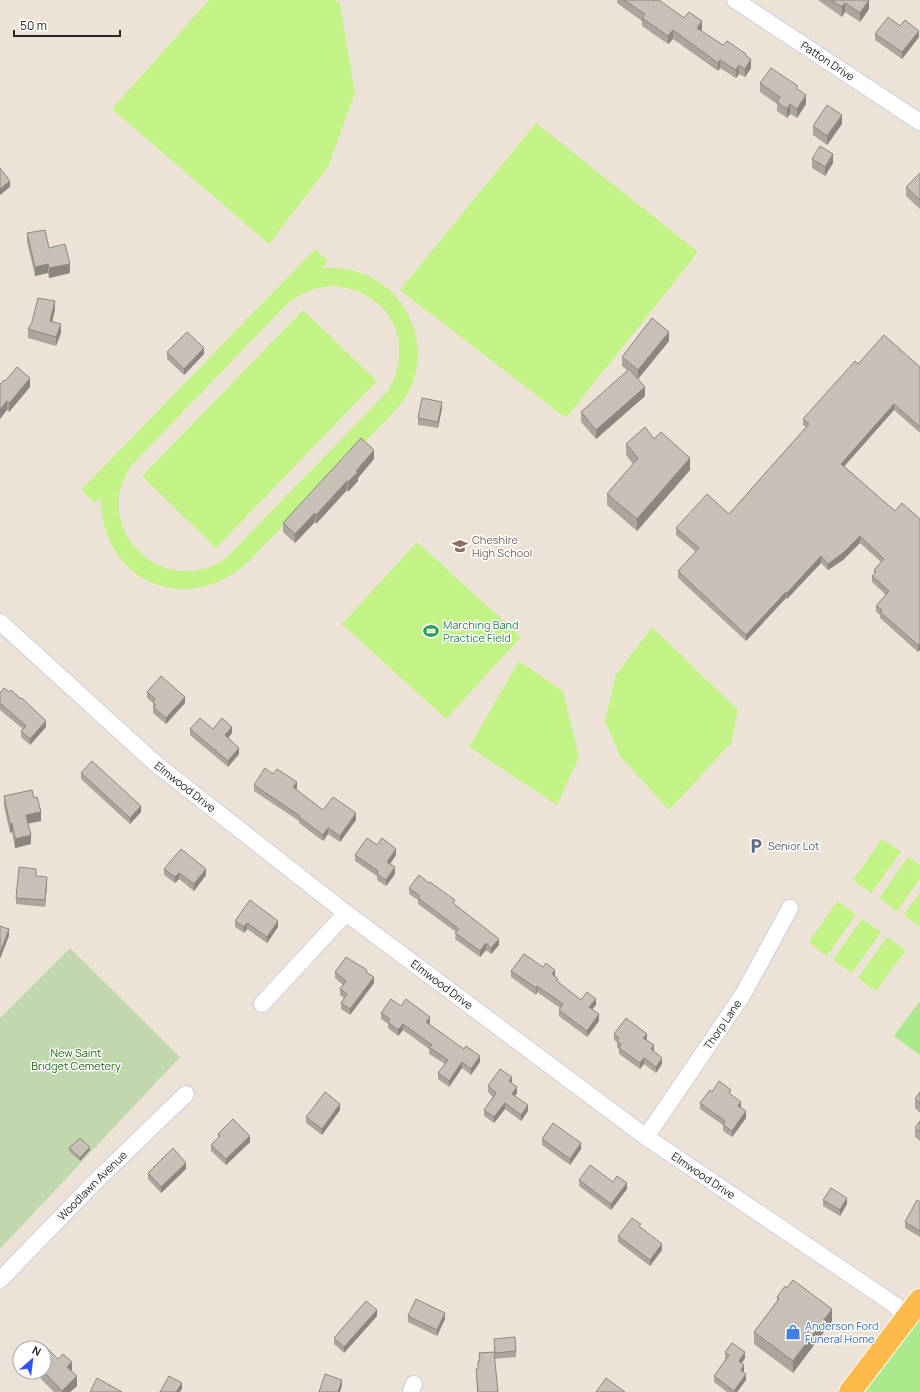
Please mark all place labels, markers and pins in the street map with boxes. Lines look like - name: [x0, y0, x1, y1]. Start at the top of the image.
- place label: Cheshire High School: [472, 532, 532, 560]
- school or university icon: Cheshire High School: [451, 537, 469, 555]
- place label: Marching Band Practice Field: [443, 617, 519, 645]
- sports icon: Marching Band Practice Field: [422, 622, 440, 640]
- parking icon: Senior Lot: [747, 837, 765, 855]
- place label: Senior Lot: [768, 838, 819, 853]
- place label: Anderson Ford Funeral Home: [805, 1318, 878, 1346]
- shop icon: Anderson Ford Funeral Home: [784, 1323, 802, 1341]

